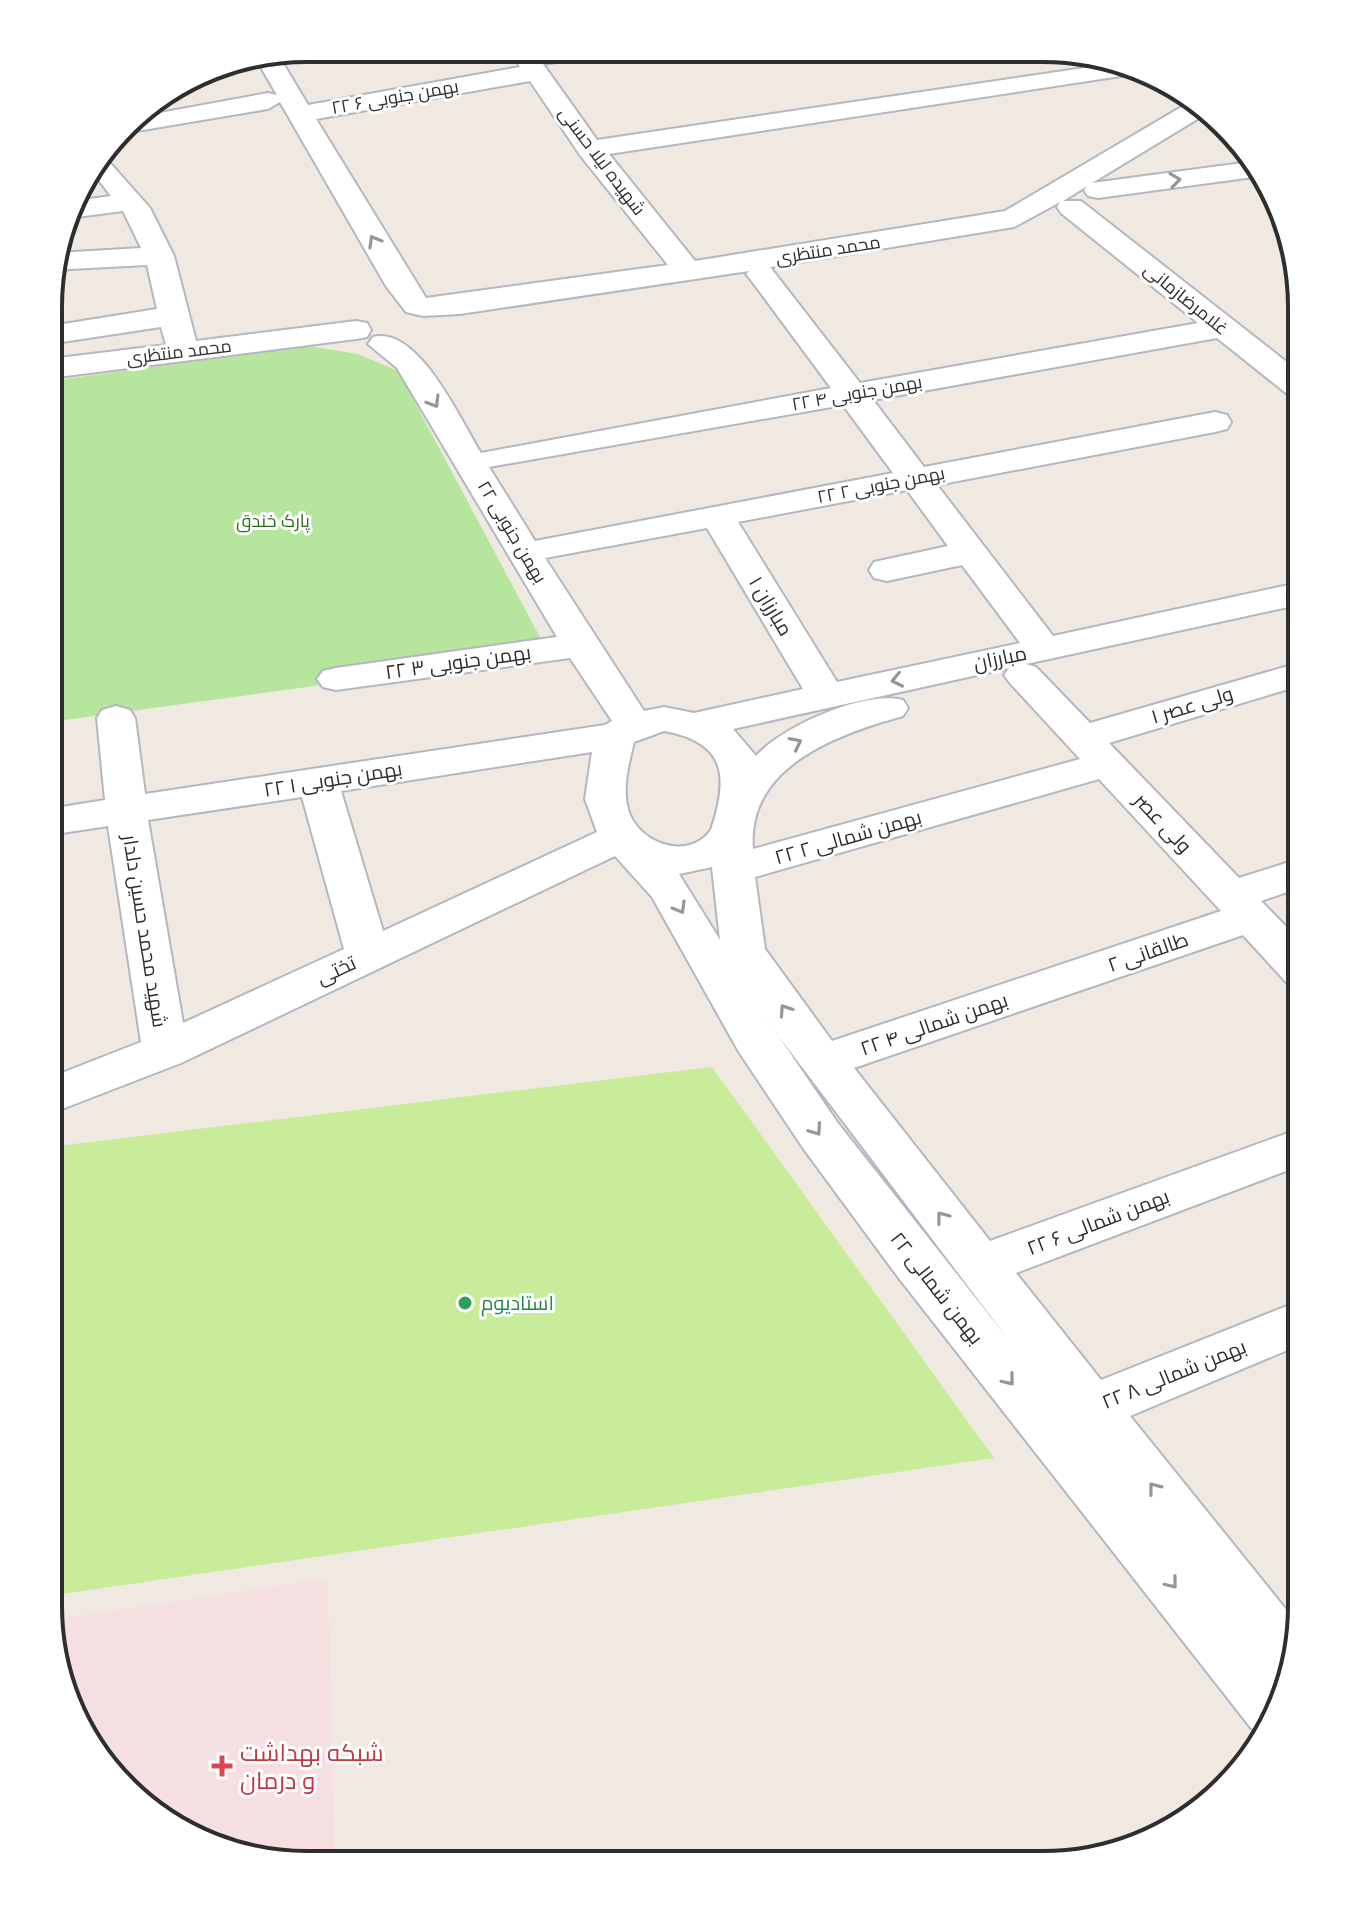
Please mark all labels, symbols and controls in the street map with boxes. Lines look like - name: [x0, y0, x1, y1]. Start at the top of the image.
- street label: ۲۲ بهمن جنوبی ۶: [330, 75, 460, 119]
- street label: شهیده لیلا حسنی: [554, 102, 650, 220]
- one-way arrow: [1168, 172, 1182, 189]
- street label: محمد منتظری: [774, 231, 882, 269]
- one-way arrow: [368, 235, 384, 250]
- street label: غلامرضازمانی: [1139, 258, 1233, 340]
- street label: محمد منتظری: [125, 335, 233, 369]
- street label: ۲۲ بهمن جنوبی ۴: [790, 371, 924, 415]
- one-way arrow: [424, 393, 439, 408]
- street label: ۲۲ بهمن جنوبی ۲: [815, 462, 947, 508]
- street label: ۲۲ بهمن جنوبی: [473, 477, 551, 587]
- park label: پارک خندق: [236, 510, 310, 533]
- street label: مبارزان ۱: [743, 572, 798, 641]
- street label: ۲۲ بهمن جنوبی ۳: [384, 640, 533, 685]
- street label: مبارزان: [971, 641, 1029, 676]
- one-way arrow: [891, 671, 904, 688]
- street label: ولی عصر ۱: [1148, 681, 1236, 730]
- one-way arrow: [788, 737, 803, 752]
- street label: ۲۲ بهمن جنوبی ۱: [262, 756, 404, 803]
- street label: ولی عصر: [1128, 787, 1197, 859]
- street label: ۲۲ بهمن شمالی ۲: [772, 805, 924, 870]
- street label: شهید محمد حسین دلدار: [117, 832, 172, 1029]
- one-way arrow: [670, 900, 686, 914]
- street label: طالقانی ۲: [1105, 927, 1192, 978]
- street label: تختی: [312, 950, 361, 990]
- street label: ۲۲ بهمن شمالی ۴: [857, 988, 1011, 1061]
- one-way arrow: [780, 1004, 795, 1018]
- one-way arrow: [806, 1121, 821, 1135]
- street label: ۲۲ بهمن شمالی ۶: [1023, 1184, 1173, 1261]
- one-way arrow: [938, 1211, 952, 1226]
- street label: ۲۲ بهمن شمالی: [885, 1227, 988, 1350]
- place label: استادیوم: [481, 1291, 554, 1317]
- marker: استادیوم: [456, 1294, 474, 1312]
- street label: ۲۲ بهمن شمالی ۸: [1098, 1334, 1250, 1415]
- one-way arrow: [1000, 1371, 1014, 1386]
- one-way arrow: [1150, 1482, 1164, 1497]
- one-way arrow: [1162, 1574, 1176, 1589]
- place label: شبکه بهداشت و درمان: [240, 1738, 384, 1795]
- marker: شبکه بهداشت و درمان: [211, 1755, 233, 1777]

